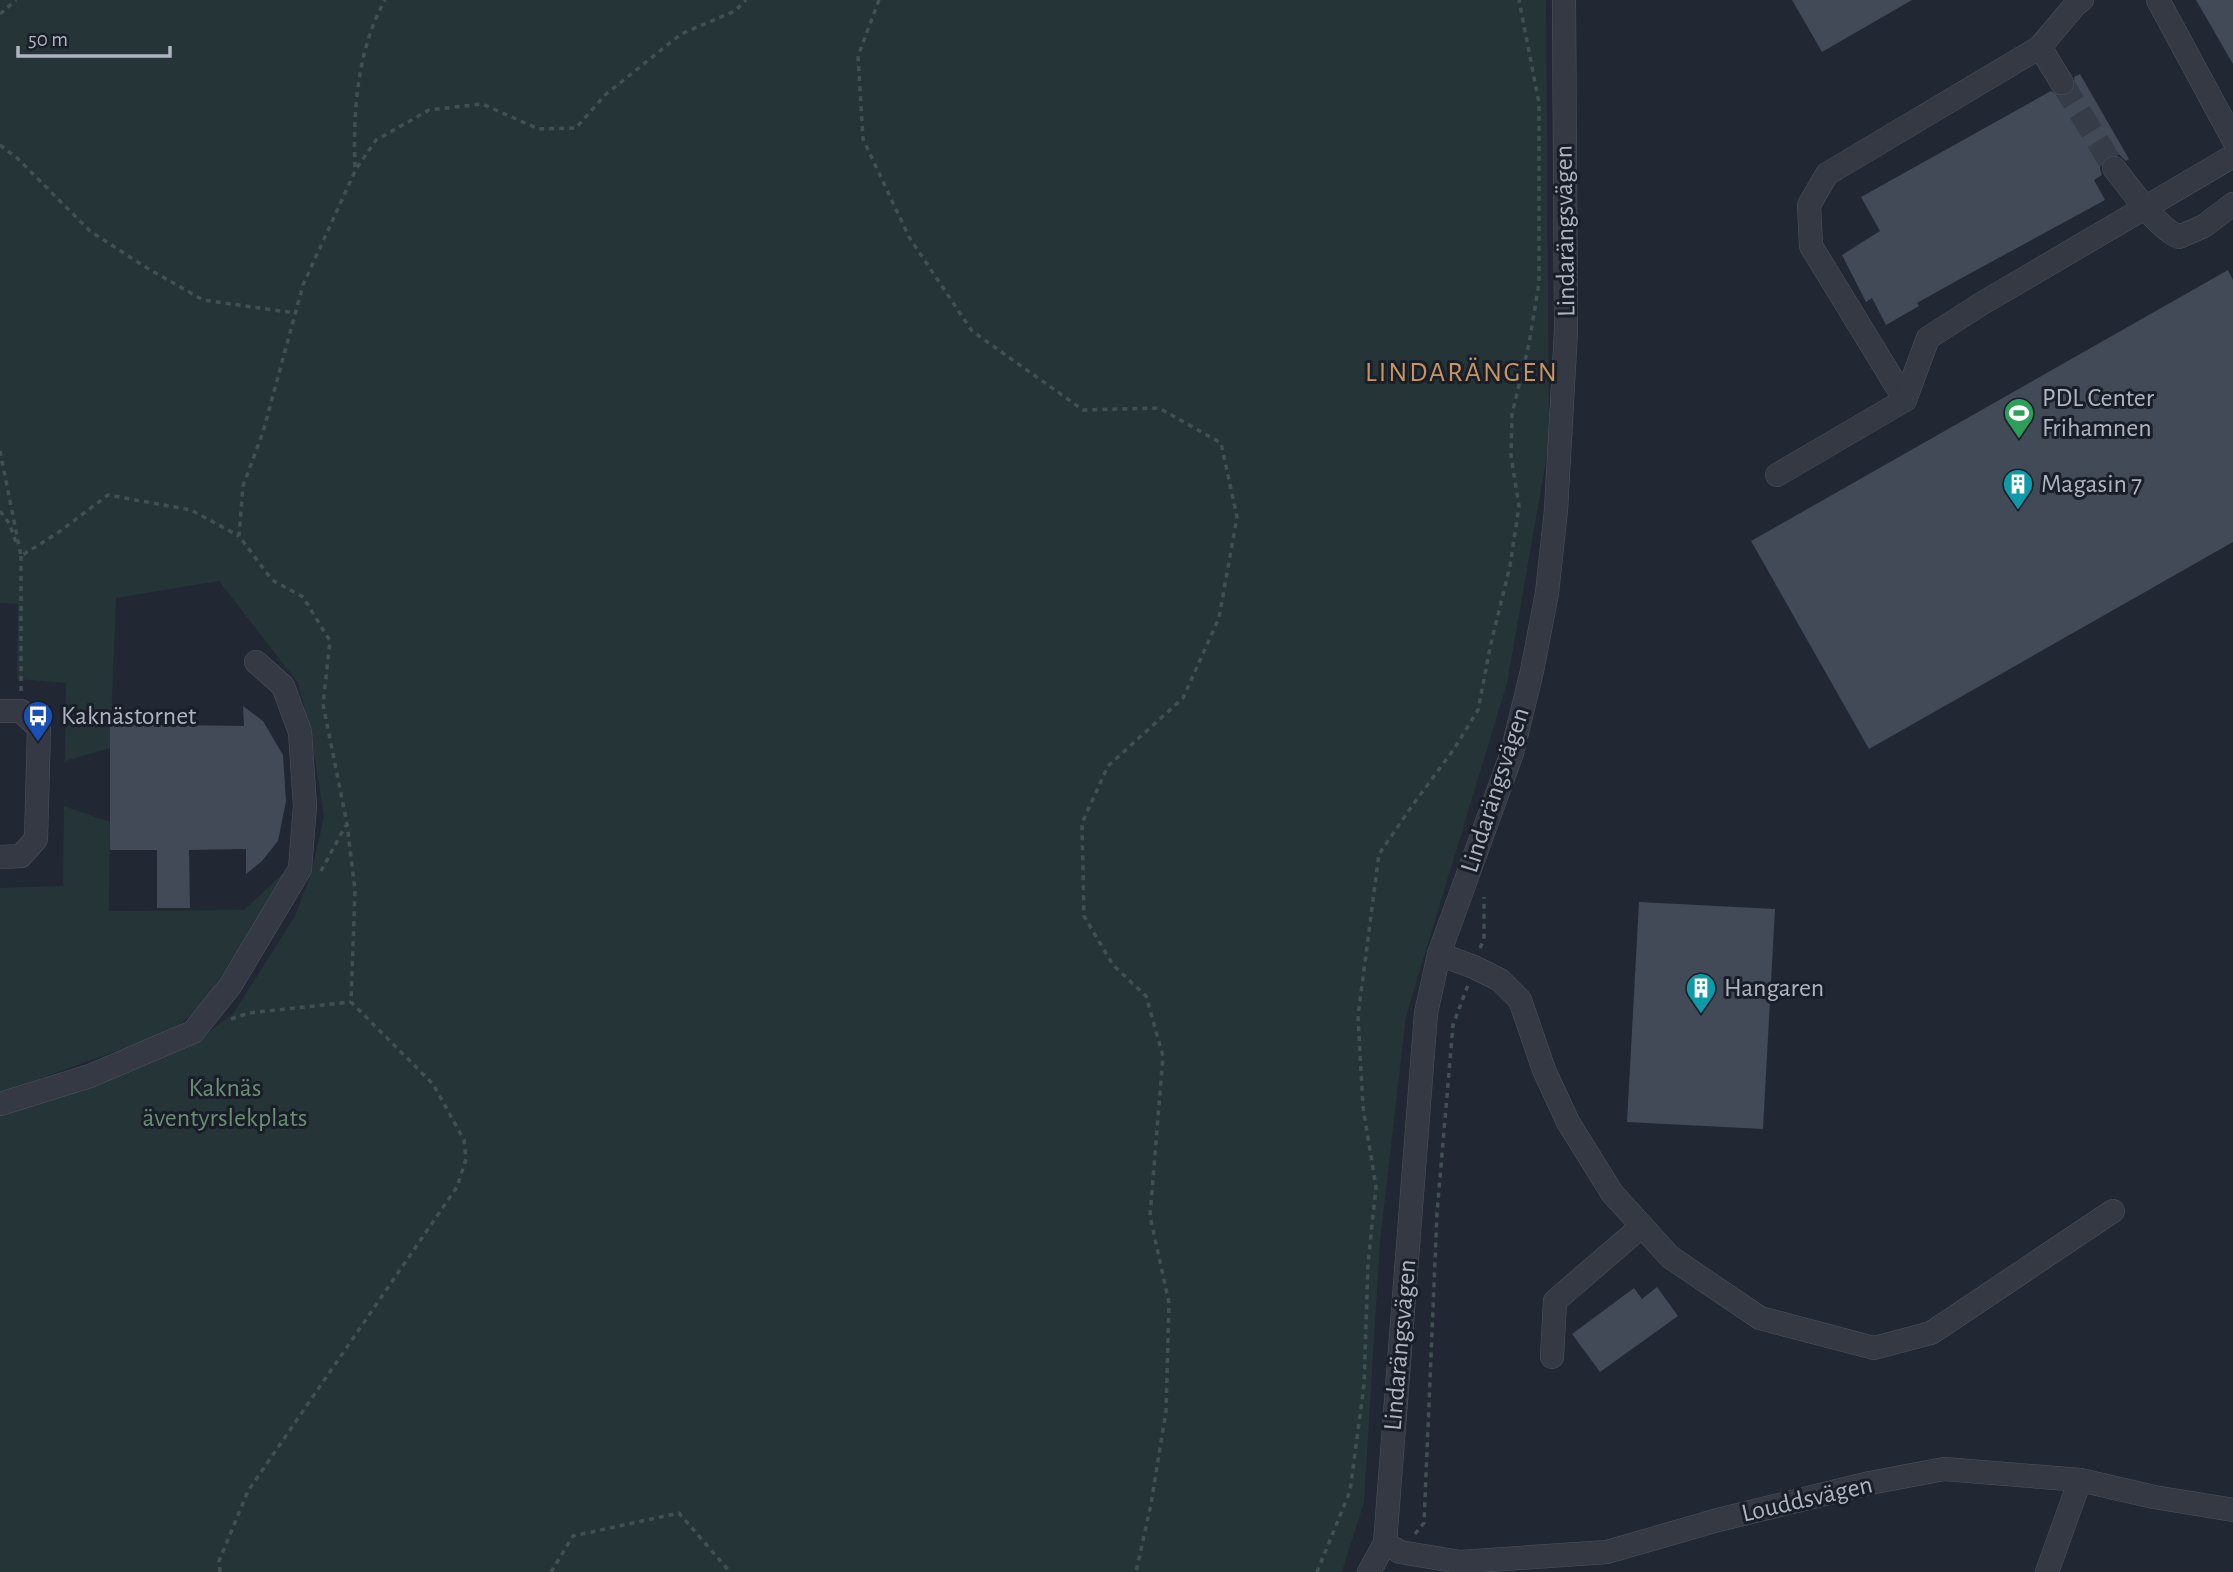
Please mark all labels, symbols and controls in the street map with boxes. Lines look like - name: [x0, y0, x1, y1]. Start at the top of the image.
- scale bar: [18, 14, 170, 58]
- text: 50 m: [28, 29, 68, 50]
- street label: Lindarängsvägen: [1551, 145, 1579, 317]
- district label: LINDARÄNGEN: [1365, 357, 1559, 387]
- place label: PDL Center Frihamnen: [2042, 385, 2155, 441]
- sports icon: PDL Center Frihamnen: [2002, 396, 2036, 440]
- building icon: Magasin 7: [2001, 467, 2035, 511]
- place label: Magasin 7: [2041, 471, 2142, 497]
- bus stop icon: Kaknästornet: [21, 699, 55, 743]
- place label: Kaknästornet: [61, 703, 196, 729]
- street label: Lindarängsvägen: [1456, 704, 1534, 876]
- building icon: Hangaren: [1684, 971, 1718, 1015]
- place label: Hangaren: [1724, 975, 1824, 1001]
- park label: Kaknäs äventyrslekplats: [143, 1075, 307, 1131]
- street label: Lindarängsvägen: [1380, 1258, 1420, 1432]
- street label: Louddsvägen: [1739, 1471, 1875, 1527]

